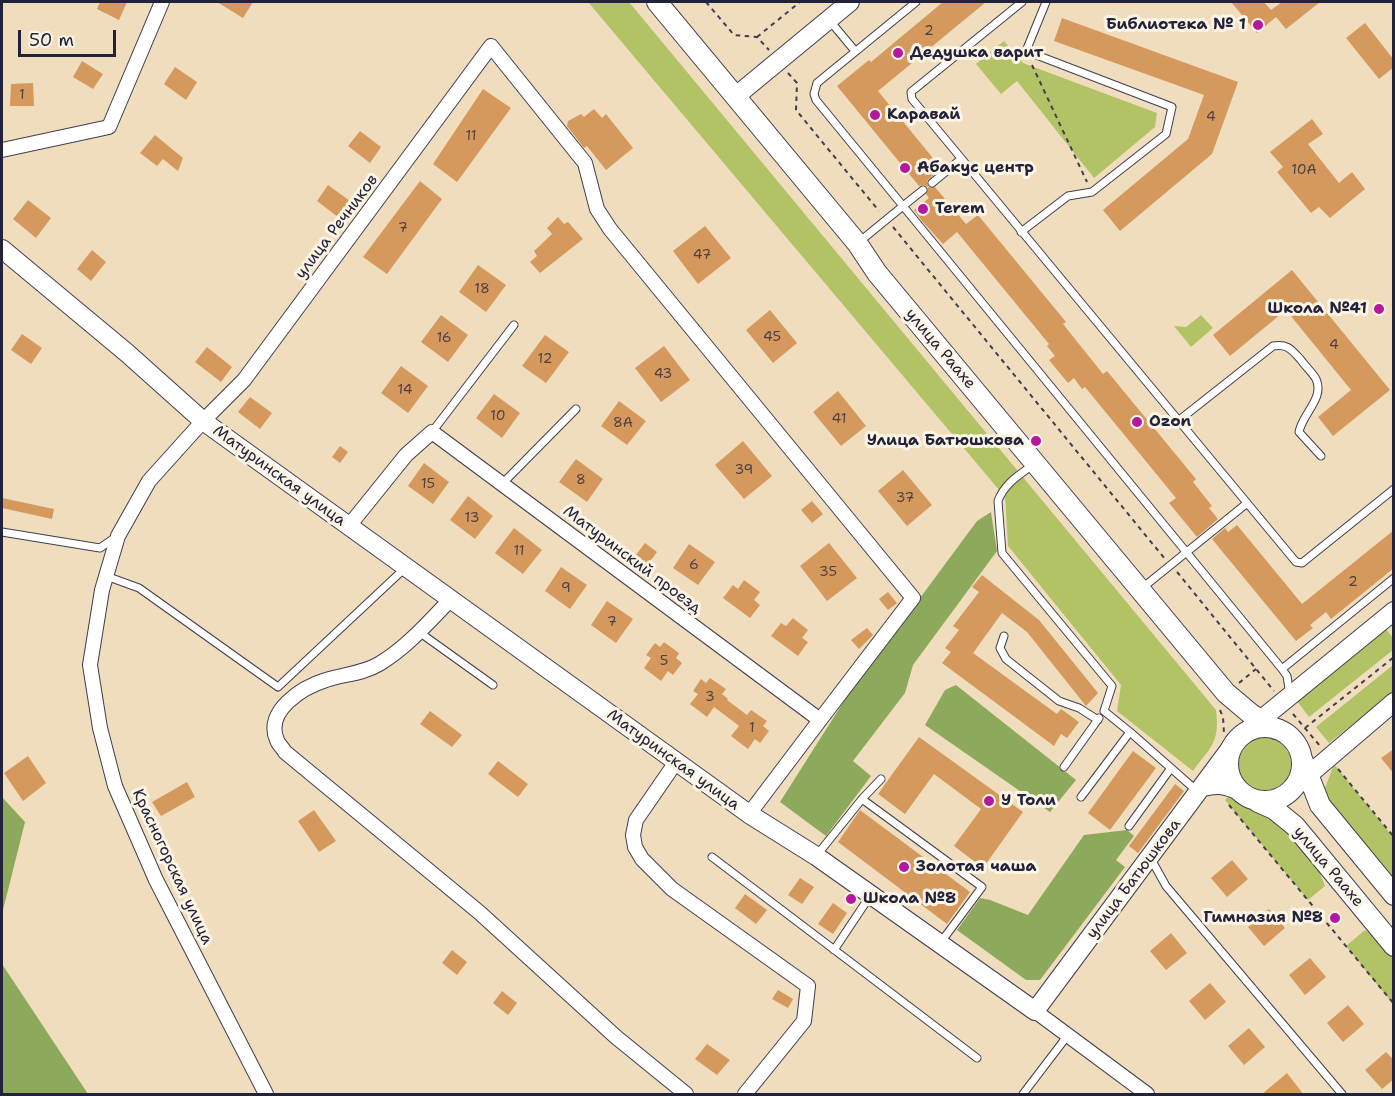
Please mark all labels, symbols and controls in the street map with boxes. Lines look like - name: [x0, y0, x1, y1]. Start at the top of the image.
- place label: Библиотека № 1: [1106, 15, 1246, 35]
- scale bar: [21, 18, 118, 56]
- marker: Библиотека № 1: [1251, 18, 1265, 32]
- house number: 2: [924, 23, 934, 39]
- text: 50 m: [29, 28, 74, 52]
- place label: Дедушка варит: [910, 43, 1043, 63]
- marker: Дедушка варит: [891, 46, 905, 60]
- house number: 1: [19, 87, 25, 103]
- place label: Каравай: [887, 105, 960, 125]
- marker: Каравай: [868, 108, 882, 122]
- house number: 4: [1206, 109, 1216, 125]
- house number: 11: [465, 128, 477, 144]
- place label: Абакус центр: [917, 158, 1034, 178]
- marker: Абакус центр: [898, 161, 912, 175]
- house number: 10А: [1291, 162, 1317, 178]
- street label: улица Речников: [291, 171, 383, 283]
- place label: Terem: [935, 199, 985, 219]
- marker: Terem: [916, 202, 930, 216]
- house number: 7: [398, 220, 408, 236]
- house number: 47: [693, 247, 711, 263]
- house number: 18: [474, 281, 490, 297]
- place label: Школа №41: [1268, 299, 1367, 319]
- marker: Школа №41: [1372, 302, 1386, 316]
- street label: улица Раахе: [901, 305, 979, 393]
- house number: 45: [763, 329, 781, 345]
- house number: 16: [436, 330, 452, 346]
- house number: 4: [1329, 337, 1339, 353]
- house number: 12: [538, 351, 552, 367]
- house number: 43: [654, 366, 672, 382]
- house number: 14: [397, 382, 413, 398]
- house number: 10: [490, 408, 506, 424]
- house number: 41: [832, 411, 846, 427]
- place label: Ozon: [1149, 412, 1191, 432]
- house number: 8А: [613, 415, 633, 431]
- marker: Ozon: [1130, 415, 1144, 429]
- street label: Матуринская улица: [209, 421, 349, 531]
- place label: Улица Батюшкова: [867, 431, 1024, 451]
- marker: Улица Батюшкова: [1029, 434, 1043, 448]
- house number: 39: [735, 462, 753, 478]
- house number: 8: [576, 472, 586, 488]
- house number: 15: [421, 476, 435, 492]
- house number: 37: [896, 490, 914, 506]
- street label: Матуринский проезд: [559, 502, 705, 618]
- house number: 13: [465, 510, 479, 526]
- house number: 11: [513, 543, 525, 559]
- house number: 6: [689, 557, 699, 573]
- house number: 35: [819, 564, 837, 580]
- house number: 2: [1348, 574, 1358, 590]
- house number: 9: [561, 580, 571, 596]
- house number: 7: [607, 614, 617, 630]
- house number: 5: [660, 653, 668, 669]
- house number: 3: [705, 689, 715, 705]
- street label: Матуринская улица: [603, 705, 743, 815]
- house number: 1: [749, 720, 755, 736]
- street label: Красногорская улица: [128, 786, 216, 948]
- place label: У Толи: [1001, 791, 1056, 811]
- marker: У Толи: [982, 794, 996, 808]
- street label: улица Батюшкова: [1083, 815, 1185, 943]
- street label: улица Раахе: [1289, 823, 1367, 911]
- place label: Золотая чаша: [916, 857, 1036, 877]
- marker: Золотая чаша: [897, 860, 911, 874]
- place label: Школа №8: [863, 889, 956, 909]
- marker: Школа №8: [844, 892, 858, 906]
- place label: Гимназия №8: [1203, 908, 1323, 928]
- marker: Гимназия №8: [1328, 911, 1342, 925]

